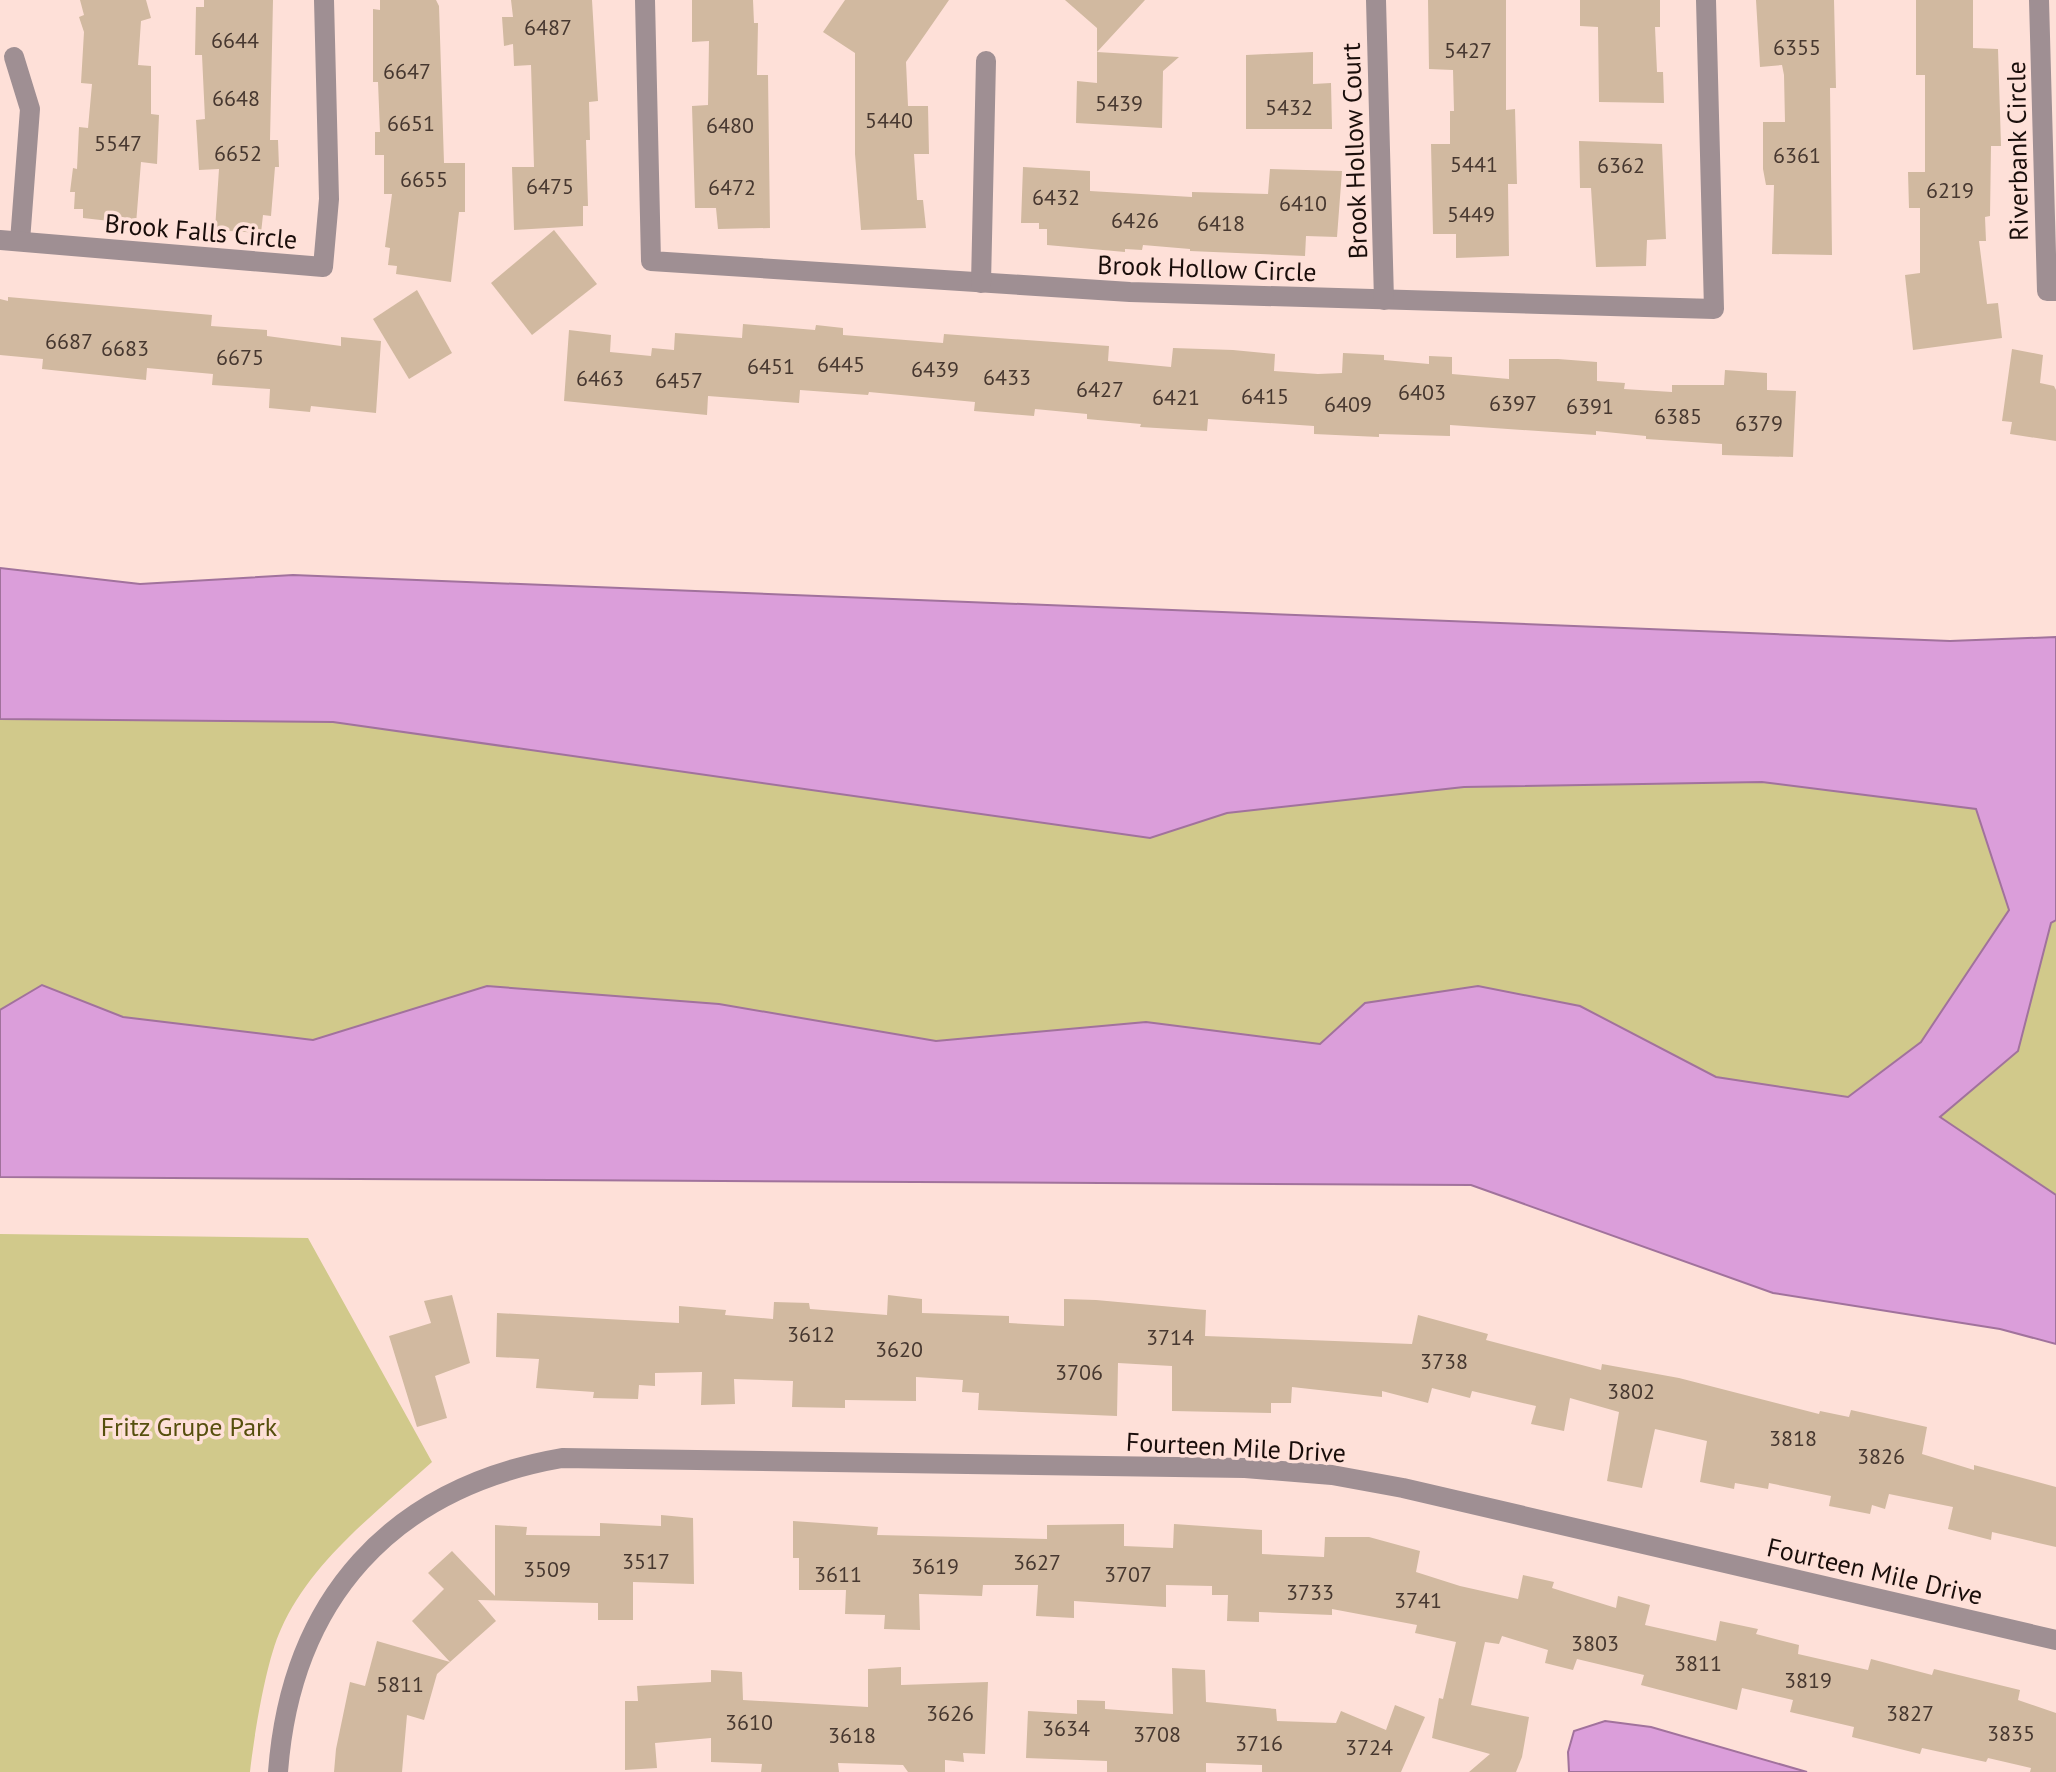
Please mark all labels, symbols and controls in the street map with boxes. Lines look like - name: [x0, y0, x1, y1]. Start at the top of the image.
- house number: 6487: [524, 13, 572, 41]
- house number: 6644: [211, 26, 259, 54]
- house number: 6355: [1773, 33, 1821, 61]
- house number: 5427: [1444, 36, 1492, 64]
- street label: Brook Hollow Court: [1334, 42, 1374, 260]
- house number: 6647: [383, 57, 431, 85]
- street label: Riverbank Circle: [1999, 61, 2035, 241]
- house number: 6648: [212, 84, 260, 112]
- house number: 5439: [1095, 89, 1143, 117]
- house number: 5432: [1265, 93, 1313, 121]
- house number: 5440: [865, 106, 913, 134]
- house number: 6651: [387, 109, 435, 137]
- house number: 6480: [706, 111, 754, 139]
- house number: 5547: [94, 129, 142, 157]
- house number: 6652: [214, 139, 262, 167]
- house number: 6361: [1773, 141, 1821, 169]
- house number: 5441: [1450, 150, 1498, 178]
- house number: 6362: [1597, 151, 1645, 179]
- house number: 6655: [400, 165, 448, 193]
- house number: 6475: [526, 172, 574, 200]
- house number: 6472: [708, 173, 756, 201]
- house number: 6219: [1926, 176, 1974, 204]
- house number: 6432: [1032, 183, 1080, 211]
- house number: 6410: [1279, 189, 1327, 217]
- house number: 5449: [1447, 200, 1495, 228]
- street label: Brook Falls Circle: [103, 206, 299, 256]
- house number: 6426: [1111, 206, 1159, 234]
- house number: 6418: [1197, 209, 1245, 237]
- street label: Brook Hollow Circle: [1097, 248, 1317, 288]
- house number: 6687: [45, 327, 93, 355]
- house number: 6683: [101, 334, 149, 362]
- house number: 6675: [216, 343, 264, 371]
- house number: 6445: [817, 350, 865, 378]
- house number: 6451: [747, 352, 795, 380]
- house number: 6439: [911, 355, 959, 383]
- house number: 6433: [983, 363, 1031, 391]
- house number: 6463: [576, 364, 624, 392]
- house number: 6457: [655, 366, 703, 394]
- house number: 6427: [1076, 375, 1124, 403]
- house number: 6403: [1398, 378, 1446, 406]
- house number: 6415: [1241, 382, 1289, 410]
- house number: 6421: [1152, 383, 1200, 411]
- house number: 6397: [1489, 389, 1537, 417]
- house number: 6409: [1324, 390, 1372, 418]
- house number: 6391: [1566, 392, 1614, 420]
- house number: 6385: [1654, 402, 1702, 430]
- house number: 6379: [1735, 409, 1783, 437]
- house number: 3612: [787, 1320, 835, 1348]
- house number: 3714: [1146, 1323, 1194, 1351]
- house number: 3620: [875, 1335, 923, 1363]
- house number: 3738: [1420, 1347, 1468, 1375]
- house number: 3706: [1055, 1358, 1103, 1386]
- house number: 3802: [1607, 1377, 1655, 1405]
- park label: Fritz Grupe Park: [101, 1410, 278, 1443]
- house number: 3818: [1769, 1424, 1817, 1452]
- street label: Fourteen Mile Drive: [1125, 1425, 1347, 1469]
- house number: 3826: [1857, 1442, 1905, 1470]
- street label: Fourteen Mile Drive: [1764, 1530, 1986, 1612]
- house number: 3517: [622, 1547, 670, 1575]
- house number: 3627: [1013, 1548, 1061, 1576]
- house number: 3619: [911, 1552, 959, 1580]
- house number: 3509: [523, 1555, 571, 1583]
- house number: 3611: [814, 1560, 862, 1588]
- house number: 3707: [1104, 1560, 1152, 1588]
- house number: 3733: [1286, 1578, 1334, 1606]
- house number: 3741: [1394, 1586, 1442, 1614]
- house number: 3803: [1571, 1629, 1619, 1657]
- house number: 3811: [1674, 1649, 1722, 1677]
- house number: 3819: [1784, 1666, 1832, 1694]
- house number: 5811: [376, 1670, 424, 1698]
- house number: 3626: [926, 1699, 974, 1727]
- house number: 3827: [1886, 1699, 1934, 1727]
- house number: 3610: [725, 1708, 773, 1736]
- house number: 3634: [1042, 1714, 1090, 1742]
- house number: 3835: [1987, 1719, 2035, 1747]
- house number: 3708: [1133, 1720, 1181, 1748]
- house number: 3618: [828, 1721, 876, 1749]
- house number: 3716: [1235, 1729, 1283, 1757]
- house number: 3724: [1345, 1733, 1393, 1761]

